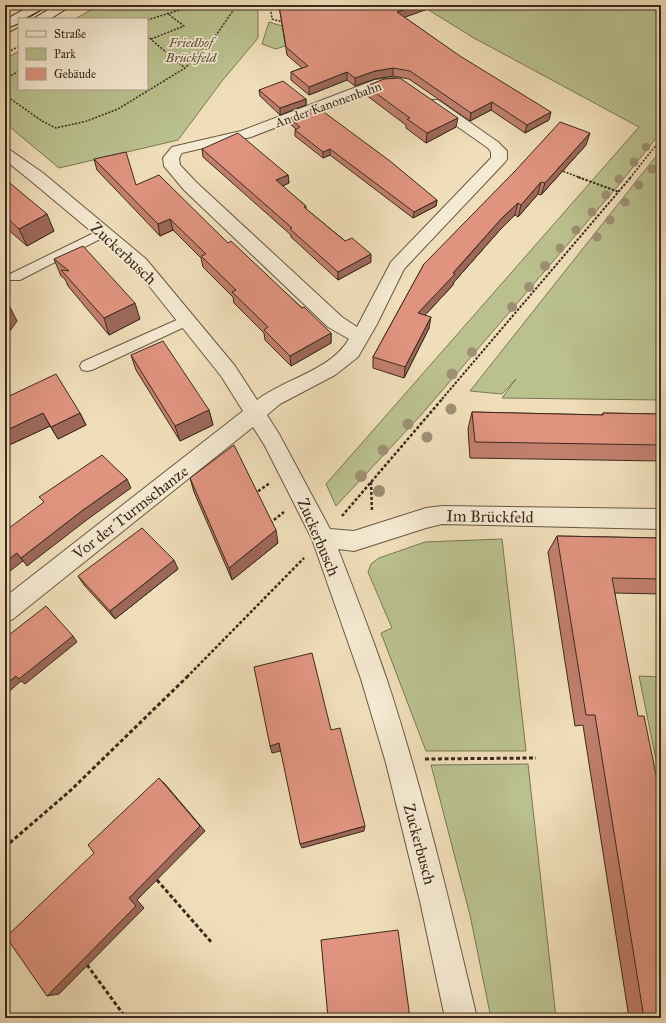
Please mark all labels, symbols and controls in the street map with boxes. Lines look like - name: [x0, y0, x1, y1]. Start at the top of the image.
- legend: [18, 18, 148, 90]
- text: Straße: [54, 27, 86, 41]
- park label: Friedhof Brückfeld: [165, 35, 218, 66]
- text: Park: [54, 47, 76, 61]
- text: Gebäude: [54, 67, 96, 81]
- street label: An der Kanonenbahn: [272, 78, 384, 132]
- street label: Zuckerbusch: [87, 218, 161, 289]
- street label: Vor der Turmschanze: [68, 461, 192, 564]
- street label: Zuckerbusch: [294, 495, 344, 579]
- street label: Im Brückfeld: [446, 506, 534, 527]
- street label: Zuckerbusch: [400, 802, 439, 887]

